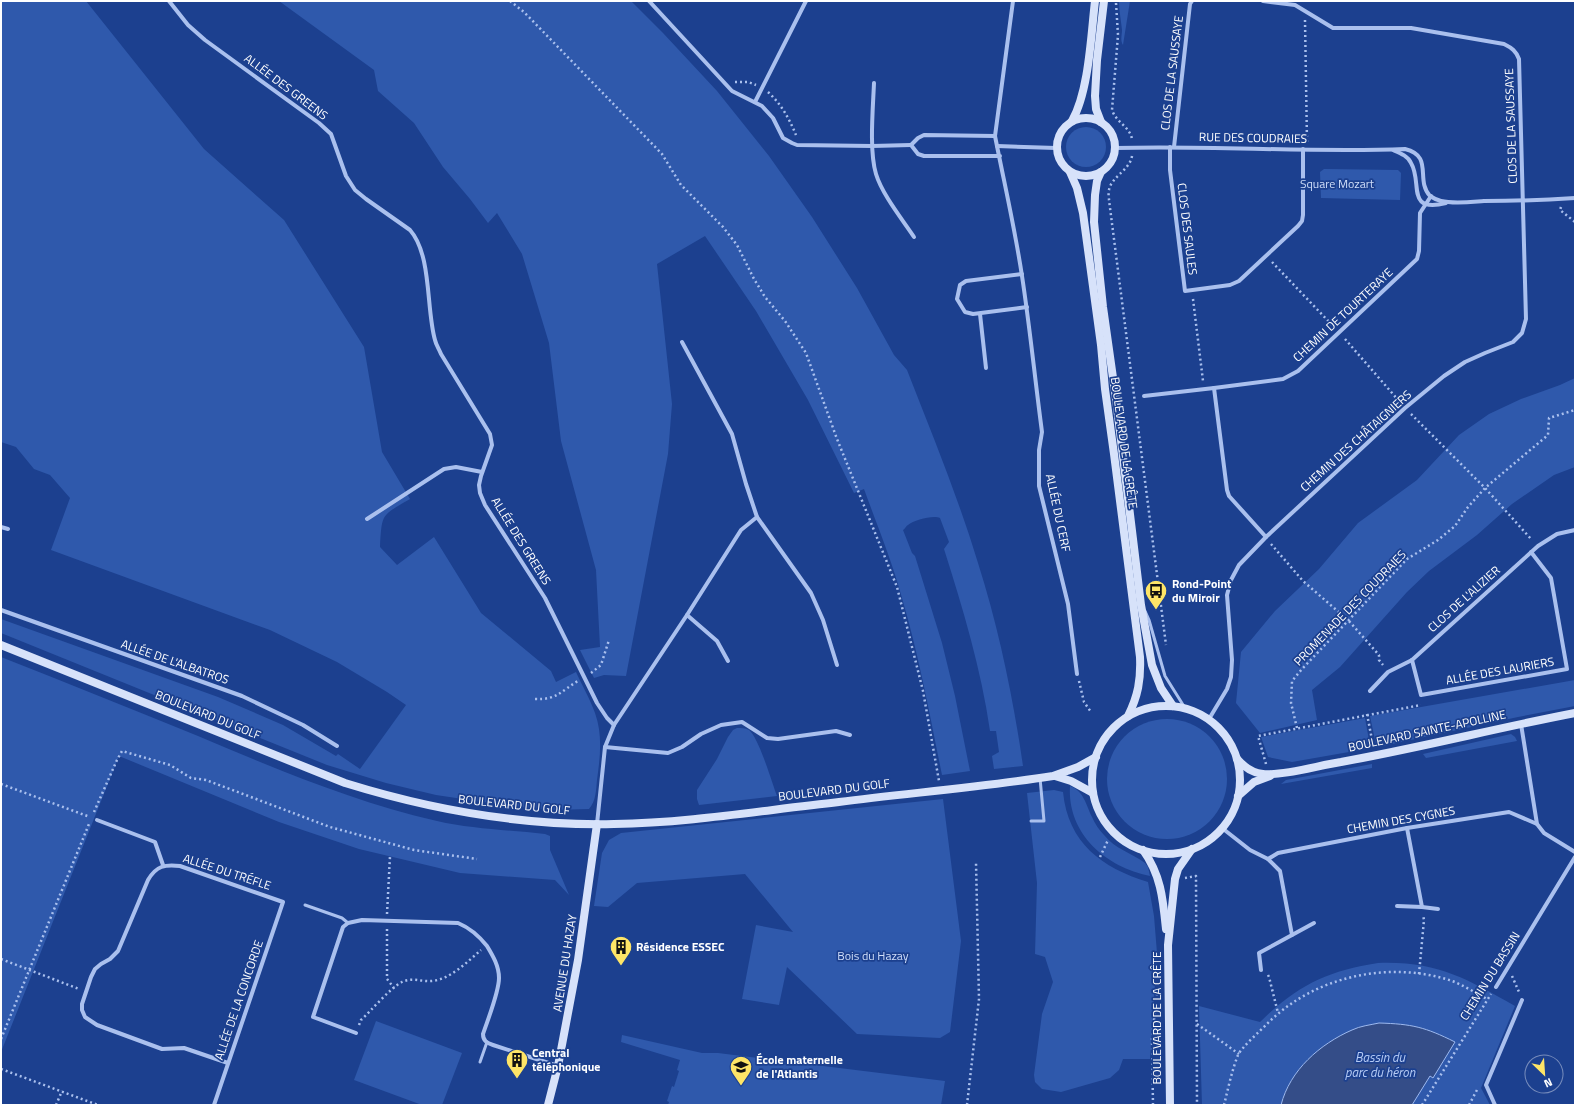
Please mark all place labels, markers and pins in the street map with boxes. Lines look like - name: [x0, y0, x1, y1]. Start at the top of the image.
- place label: Rond-Point du Miroir: [1172, 574, 1232, 607]
- bus stop icon: Rond-Point du Miroir: [1143, 578, 1169, 611]
- building icon: Résidence ESSEC: [608, 934, 634, 967]
- place label: Résidence ESSEC: [636, 937, 725, 956]
- place label: Central téléphonique: [532, 1043, 600, 1076]
- building icon: Central téléphonique: [504, 1047, 530, 1080]
- place label: École maternelle de l'Atlantis: [756, 1050, 843, 1083]
- school or university icon: École maternelle de l'Atlantis: [728, 1054, 754, 1087]

